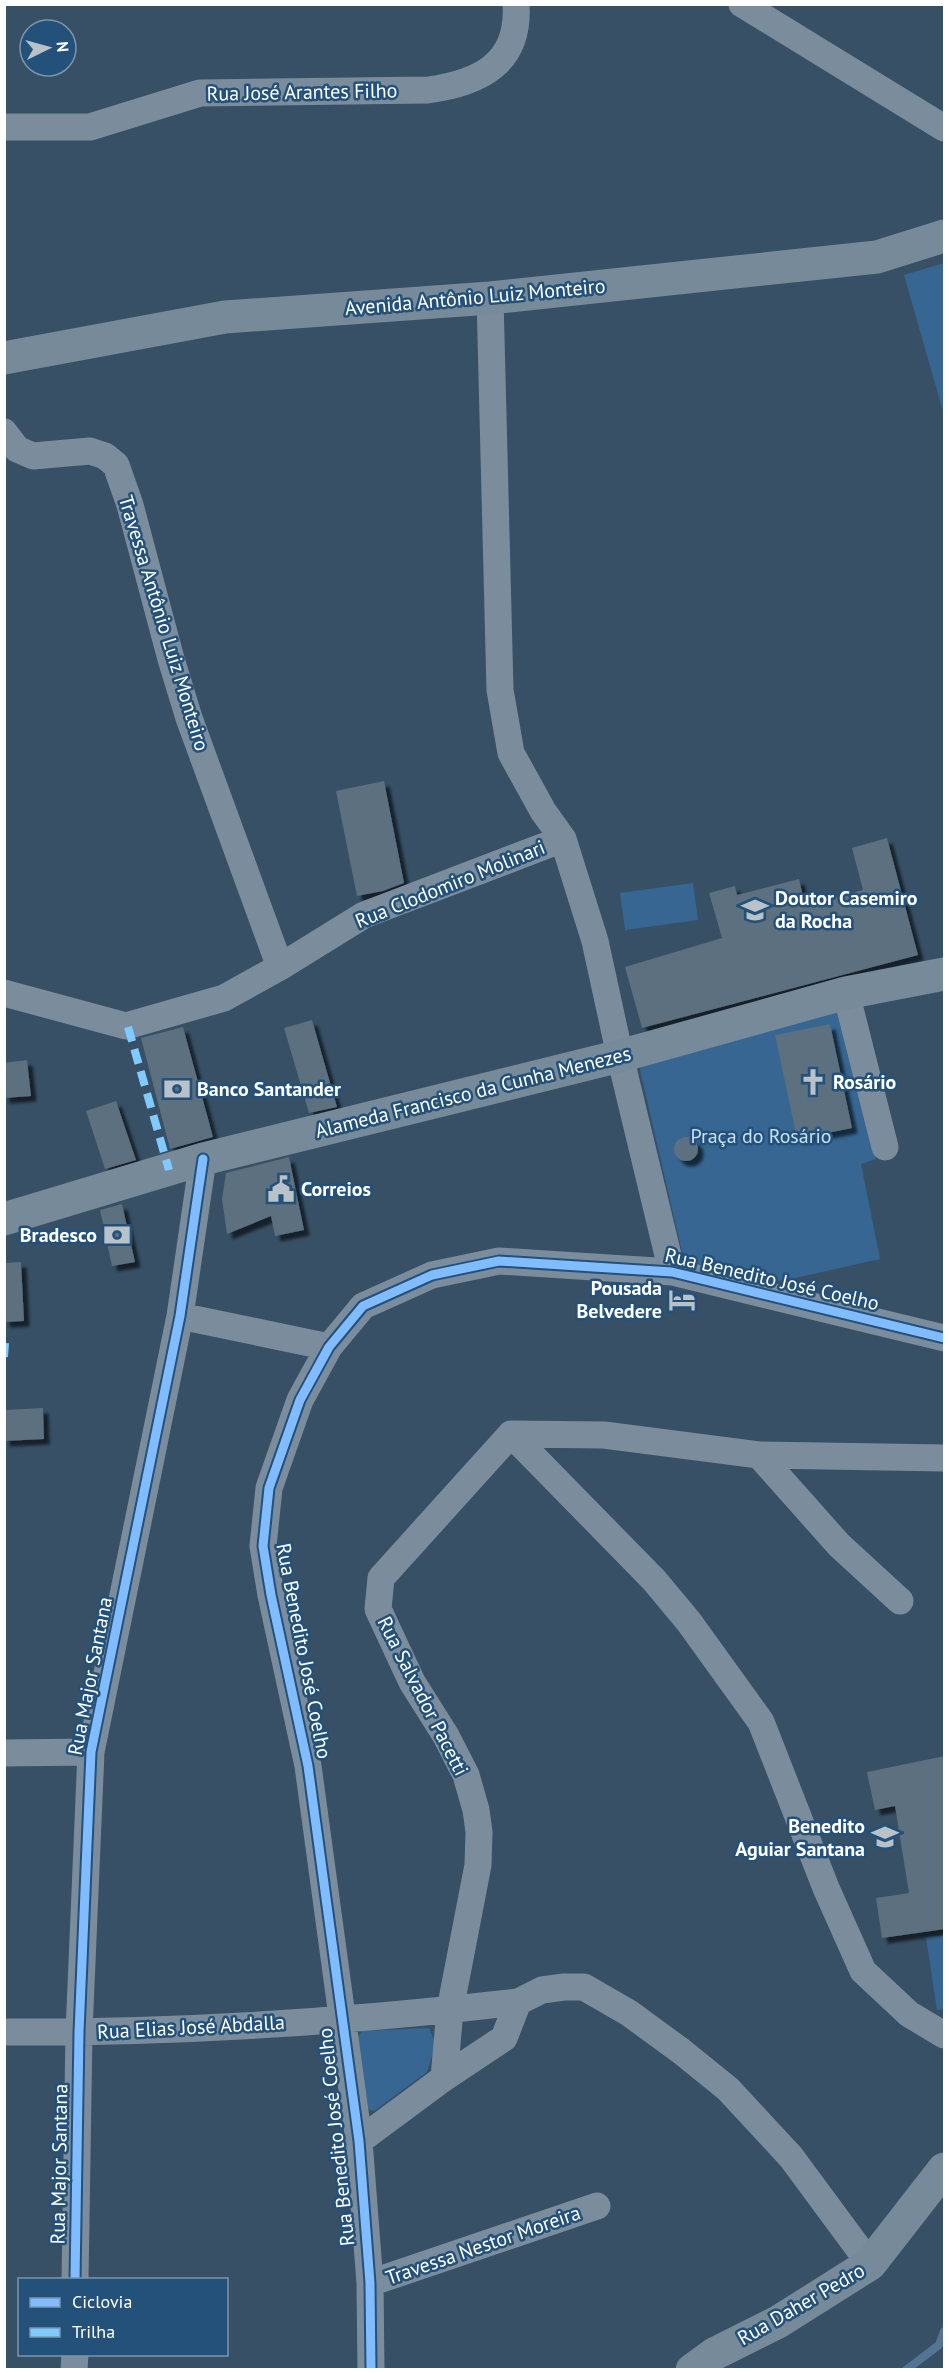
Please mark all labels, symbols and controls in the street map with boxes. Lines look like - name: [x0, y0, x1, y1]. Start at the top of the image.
- north arrow: [18, 18, 78, 78]
- text: N: [53, 41, 73, 53]
- street label: Rua José Arantes Filho: [206, 77, 398, 107]
- street label: Avenida Antônio Luiz Monteiro: [344, 273, 606, 321]
- street label: Travessa Antônio Luiz Monteiro: [113, 492, 215, 754]
- street label: Rua Clodomiro Molinari: [351, 834, 549, 934]
- place label: Doutor Casemiro da Rocha: [775, 885, 918, 934]
- school or university icon: Doutor Casemiro da Rocha: [740, 895, 770, 925]
- street label: Alameda Francisco da Cunha Menezes: [312, 1040, 634, 1144]
- church icon: Rosário: [798, 1067, 828, 1097]
- place label: Rosário: [833, 1069, 897, 1095]
- bank icon: Banco Santander: [162, 1074, 192, 1104]
- place label: Banco Santander: [197, 1076, 341, 1102]
- park label: Praça do Rosário: [690, 1123, 832, 1149]
- public building icon: Correios: [266, 1174, 296, 1204]
- place label: Correios: [301, 1176, 371, 1202]
- bank icon: Bradesco: [102, 1220, 132, 1250]
- place label: Bradesco: [20, 1222, 97, 1248]
- street label: Rua Benedito José Coelho: [662, 1242, 882, 1316]
- place label: Pousada Belvedere: [576, 1275, 662, 1324]
- hotel icon: Pousada Belvedere: [667, 1285, 697, 1315]
- street label: Rua Benedito José Coelho: [270, 1541, 338, 1761]
- street label: Rua Major Santana: [62, 1595, 118, 1757]
- street label: Rua Salvador Pacetti: [372, 1612, 474, 1780]
- place label: Benedito Aguiar Santana: [735, 1813, 865, 1862]
- school or university icon: Benedito Aguiar Santana: [870, 1822, 900, 1852]
- street label: Rua Elias José Abdalla: [96, 2009, 286, 2045]
- street label: Rua Benedito José Coelho: [312, 2027, 360, 2247]
- street label: Rua Major Santana: [45, 2083, 73, 2245]
- street label: Travessa Nestor Moreira: [382, 2199, 584, 2291]
- street label: Rua Daher Pedro: [733, 2257, 869, 2351]
- legend: [18, 2278, 228, 2356]
- text: Ciclovia: [72, 2290, 132, 2313]
- text: Trilha: [72, 2320, 115, 2343]

